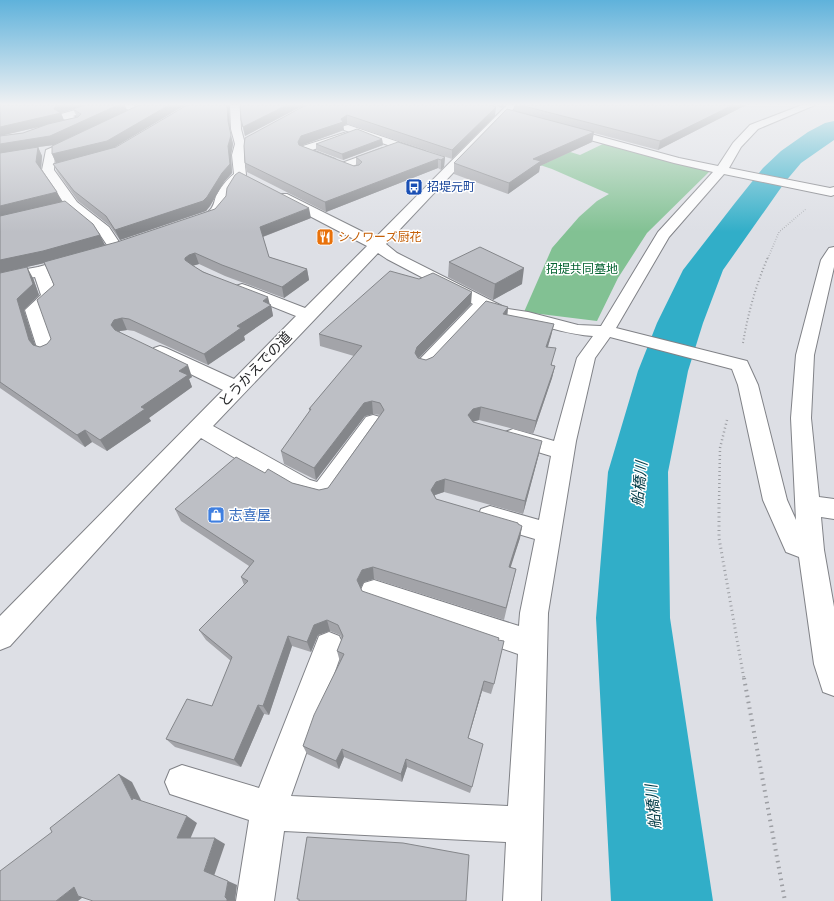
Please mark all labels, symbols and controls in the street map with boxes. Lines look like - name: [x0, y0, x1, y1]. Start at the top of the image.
- bus stop icon: 招堤元町: [404, 177, 424, 197]
- place label: 招堤元町: [427, 180, 475, 194]
- restaurant icon: シノワーズ厨花: [315, 227, 335, 247]
- place label: シノワーズ厨花: [338, 230, 421, 244]
- park label: 招提共同墓地: [546, 262, 618, 276]
- street label: とうかえでの道: [215, 328, 295, 410]
- water label: 船橋川: [628, 459, 650, 507]
- shop icon: 志喜屋: [206, 505, 226, 525]
- place label: 志喜屋: [229, 507, 271, 523]
- water label: 船橋川: [642, 782, 664, 830]

